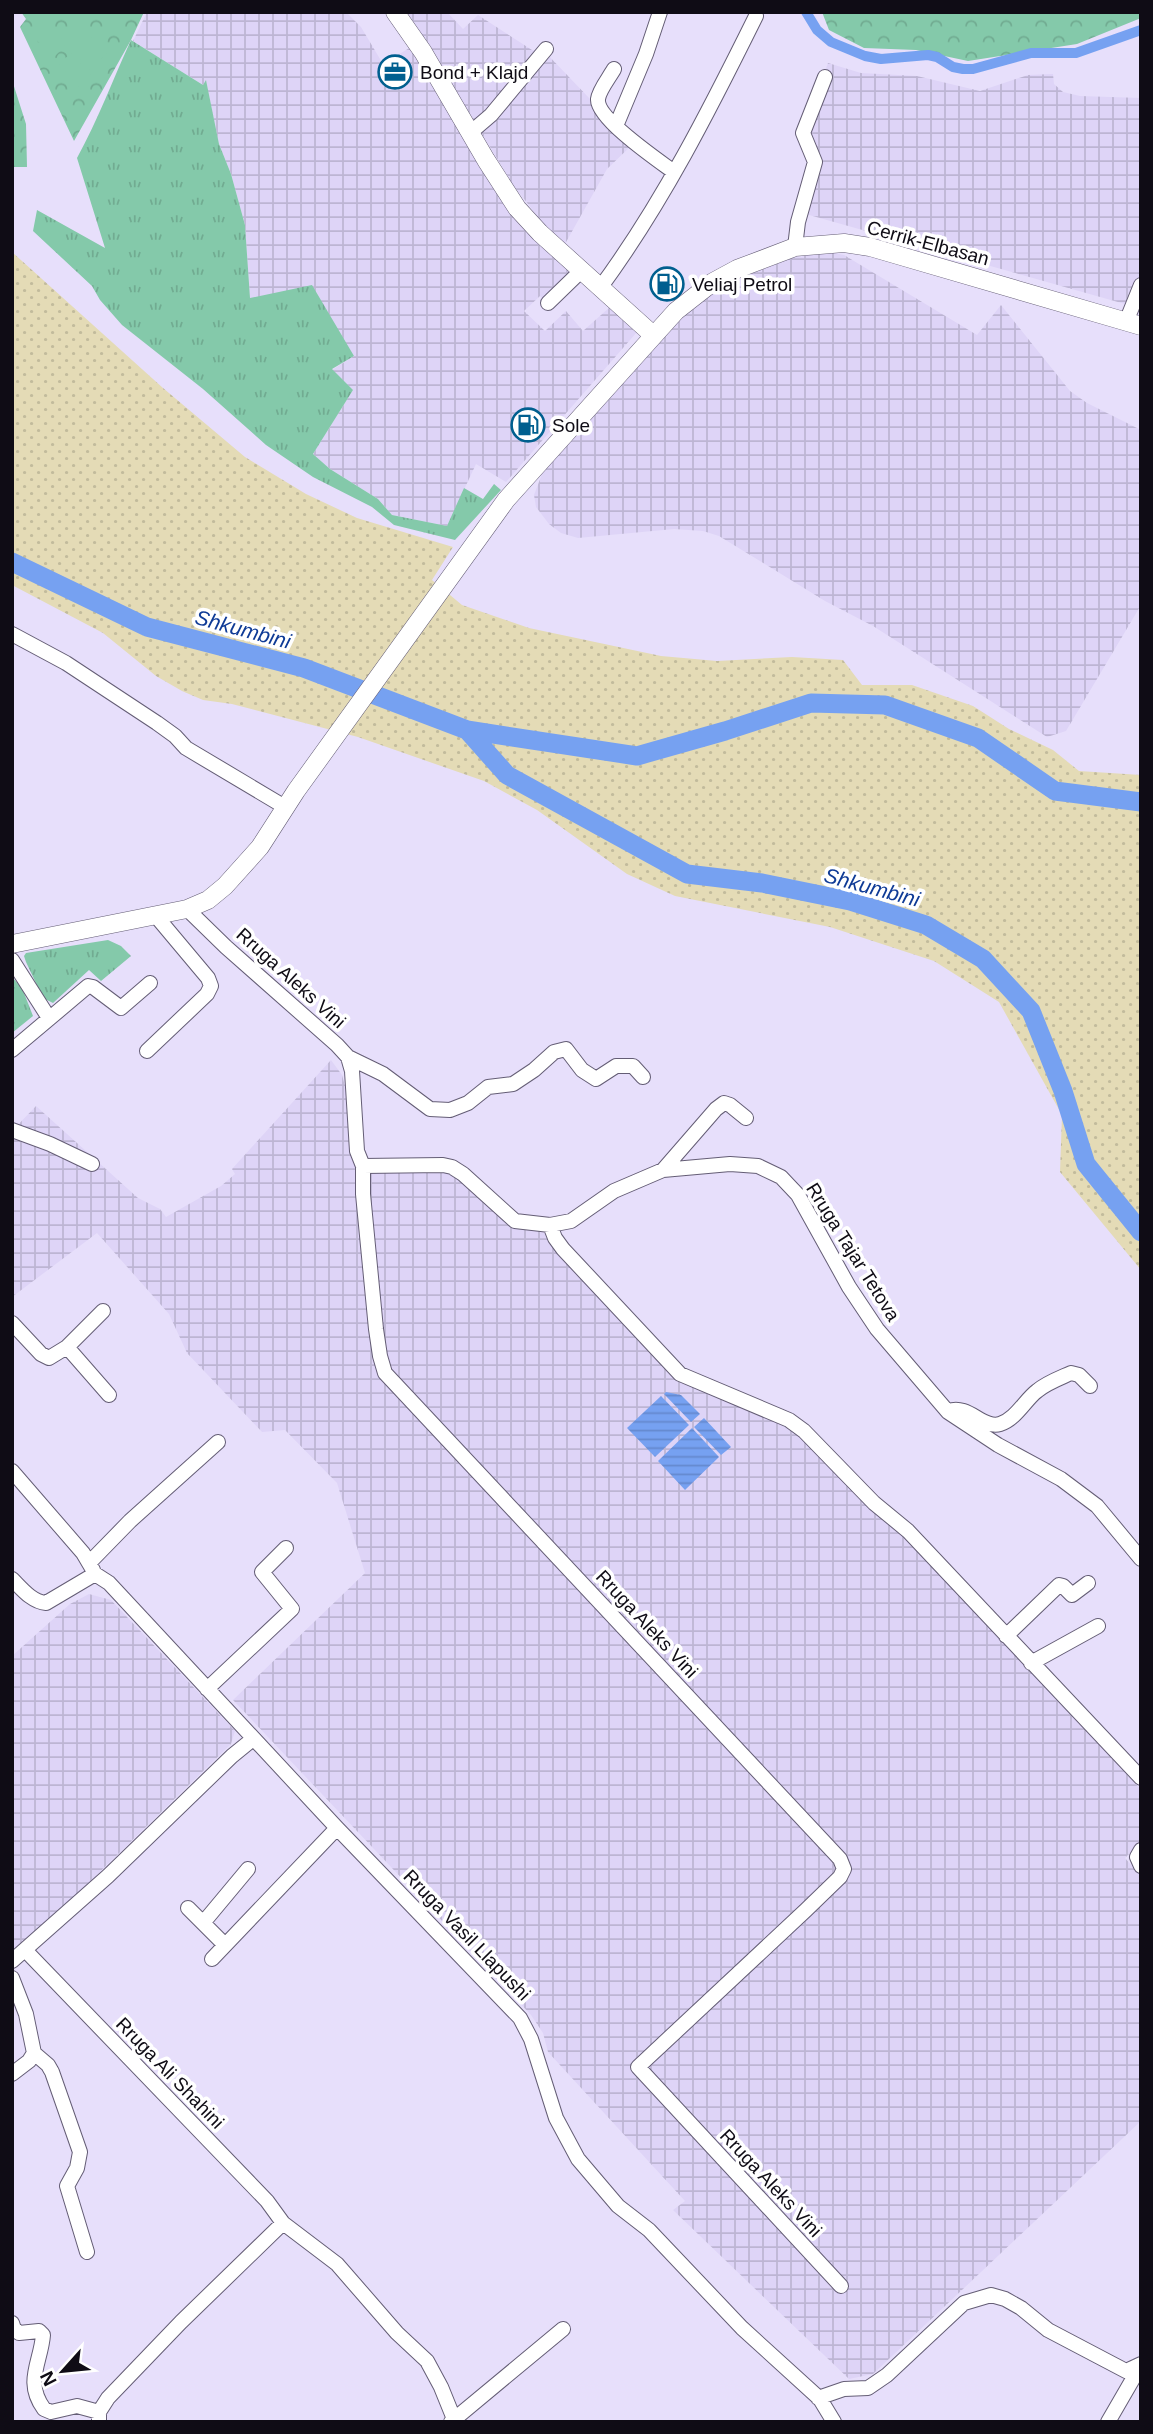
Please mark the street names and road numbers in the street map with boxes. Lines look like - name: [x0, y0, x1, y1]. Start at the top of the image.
- street label: Cerrik-Elbasan: [865, 217, 991, 269]
- street label: Rruga Aleks Vini: [232, 924, 350, 1032]
- street label: Rruga Tajar Tetova: [802, 1179, 904, 1325]
- street label: Rruga Aleks Vini: [592, 1566, 702, 1682]
- street label: Rruga Vasil Llapushi: [399, 1866, 535, 2004]
- street label: Rruga Ali Shahini: [112, 2013, 228, 2133]
- street label: Rruga Aleks Vini: [716, 2125, 826, 2241]

